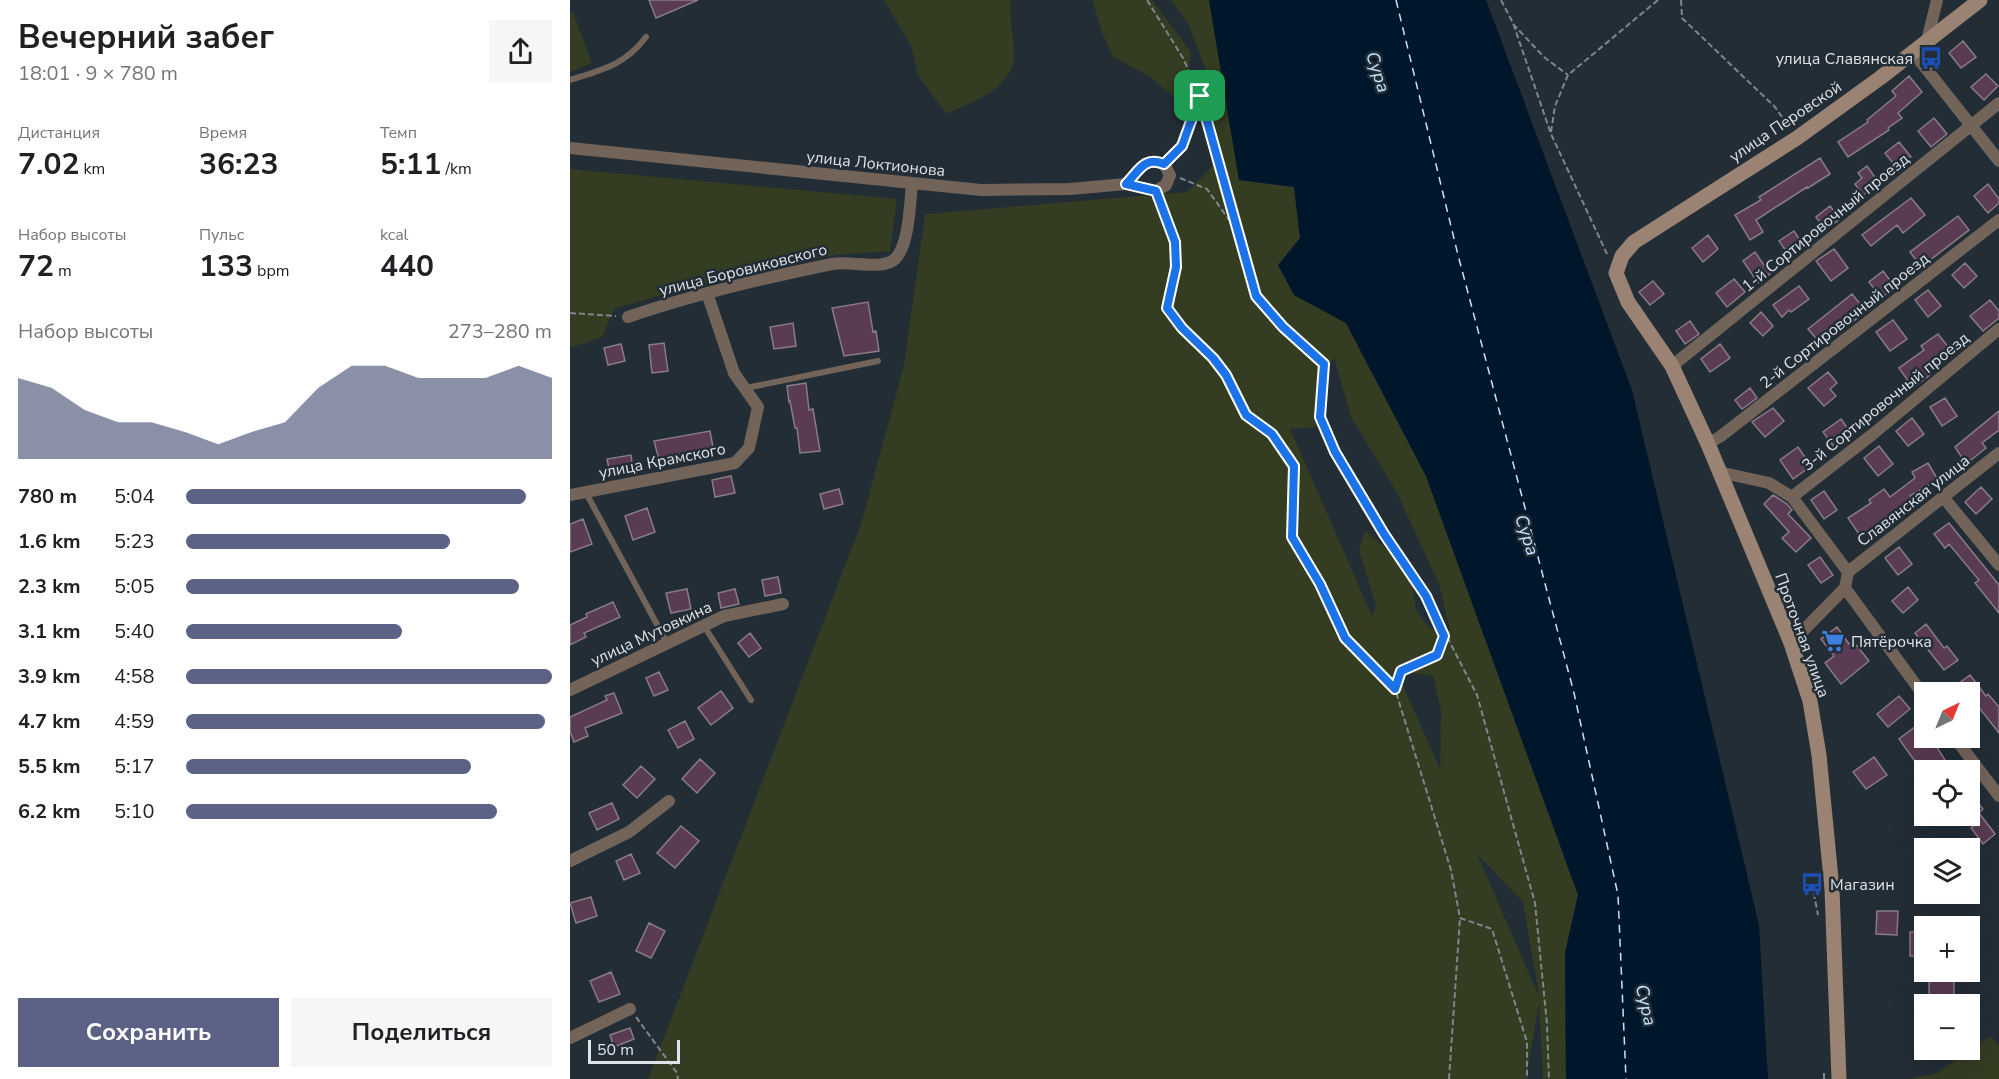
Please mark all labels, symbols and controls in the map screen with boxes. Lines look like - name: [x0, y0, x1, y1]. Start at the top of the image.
- text: Вечерний забег: [18, 15, 274, 60]
- button: share: [489, 20, 552, 83]
- bus stop icon: улица Славянская: [1918, 45, 1944, 71]
- water label: Сура: [1360, 48, 1396, 96]
- place label: улица Славянская: [1776, 48, 1913, 70]
- text: 18:01 · 9 × 780 m: [18, 60, 178, 87]
- pin: [1174, 70, 1225, 121]
- street label: улица Перовской: [1725, 76, 1846, 168]
- icon: arrive: [1183, 79, 1216, 112]
- text: Дистанция: [18, 122, 100, 144]
- text: Время: [199, 122, 247, 144]
- text: Темп: [380, 122, 417, 144]
- text: 7.02: [18, 144, 79, 185]
- text: 36:23: [199, 144, 278, 185]
- text: 5:11: [380, 144, 441, 185]
- street label: улица Локтионова: [805, 146, 946, 182]
- street label: 1-й Сортировочный проезд: [1737, 148, 1914, 297]
- text: km: [79, 158, 105, 180]
- text: /km: [441, 158, 472, 180]
- text: Набор высоты: [18, 224, 126, 246]
- text: Пульс: [199, 224, 244, 246]
- text: kcal: [380, 224, 408, 246]
- street label: улица Боровиковского: [657, 238, 829, 301]
- text: 72: [18, 246, 54, 287]
- text: 133: [199, 246, 253, 287]
- text: 440: [380, 246, 434, 287]
- street label: 2-й Сортировочный проезд: [1755, 247, 1934, 394]
- text: m: [54, 260, 72, 282]
- text: bpm: [253, 260, 289, 282]
- text: Набор высоты: [18, 318, 153, 345]
- text: 273–280 m: [448, 318, 552, 345]
- street label: 3-й Сортировочный проезд: [1797, 327, 1974, 476]
- street label: улица Крамского: [597, 438, 727, 484]
- street label: Славянская улица: [1853, 450, 1974, 552]
- text: 780 m: [18, 483, 77, 510]
- text: 5:04: [114, 483, 155, 510]
- water label: Сура: [1509, 511, 1545, 559]
- text: 1.6 km: [18, 528, 81, 555]
- text: 5:23: [114, 528, 155, 555]
- street label: Проточная улица: [1769, 570, 1835, 701]
- text: 2.3 km: [18, 573, 81, 600]
- text: 5:05: [114, 573, 155, 600]
- street label: улица Мутовкина: [587, 596, 716, 672]
- text: 3.1 km: [18, 618, 81, 645]
- text: 5:40: [114, 618, 155, 645]
- supermarket icon: Пятёрочка: [1820, 628, 1846, 654]
- place label: Пятёрочка: [1851, 631, 1932, 653]
- text: 3.9 km: [18, 663, 81, 690]
- text: 4:58: [114, 663, 155, 690]
- north arrow: [1914, 682, 1980, 748]
- map controls: [1914, 682, 1980, 1060]
- text: 4.7 km: [18, 708, 81, 735]
- text: 4:59: [114, 708, 155, 735]
- text: 5.5 km: [18, 753, 81, 780]
- text: 5:17: [114, 753, 155, 780]
- button: locate: [1914, 760, 1980, 826]
- text: 6.2 km: [18, 798, 81, 825]
- text: 5:10: [114, 798, 155, 825]
- button: layers: [1914, 838, 1980, 904]
- bus stop icon: Магазин: [1799, 871, 1825, 897]
- place label: Магазин: [1830, 874, 1895, 896]
- button: +: [1914, 916, 1980, 982]
- water label: Сура: [1630, 982, 1662, 1028]
- button: −: [1914, 994, 1980, 1060]
- button: Сохранить: [18, 998, 279, 1067]
- button: Поделиться: [291, 998, 552, 1067]
- scale bar: [588, 1037, 680, 1064]
- text: 50 m: [597, 1039, 634, 1061]

